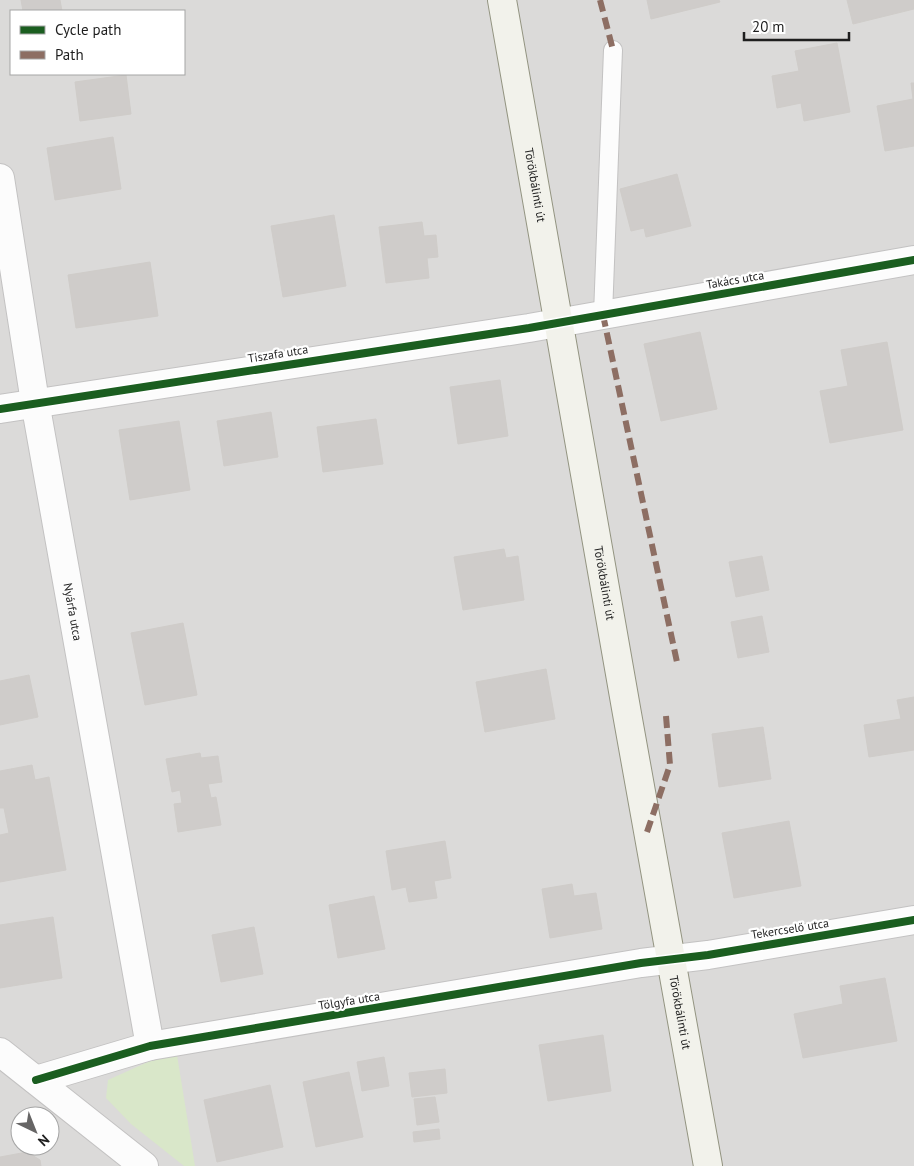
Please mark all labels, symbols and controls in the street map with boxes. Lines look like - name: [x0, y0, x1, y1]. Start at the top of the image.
- legend: [10, 10, 185, 75]
- scale bar: [744, 10, 849, 42]
- text: 20 m: [752, 17, 785, 36]
- text: Cycle path: [55, 20, 121, 39]
- text: Path: [55, 45, 84, 64]
- street label: Törökbálinti út: [522, 147, 549, 223]
- street label: Takács utca: [705, 267, 765, 292]
- street label: Tiszafa utca: [247, 341, 309, 366]
- street label: Törökbálinti út: [591, 545, 619, 621]
- street label: Nyárfa utca: [60, 582, 86, 642]
- street label: Tekercselő utca: [750, 915, 830, 942]
- street label: Törökbálinti út: [666, 974, 694, 1051]
- street label: Tölgyfa utca: [317, 988, 381, 1013]
- north arrow: [10, 1106, 60, 1156]
- text: N: [34, 1131, 53, 1150]

